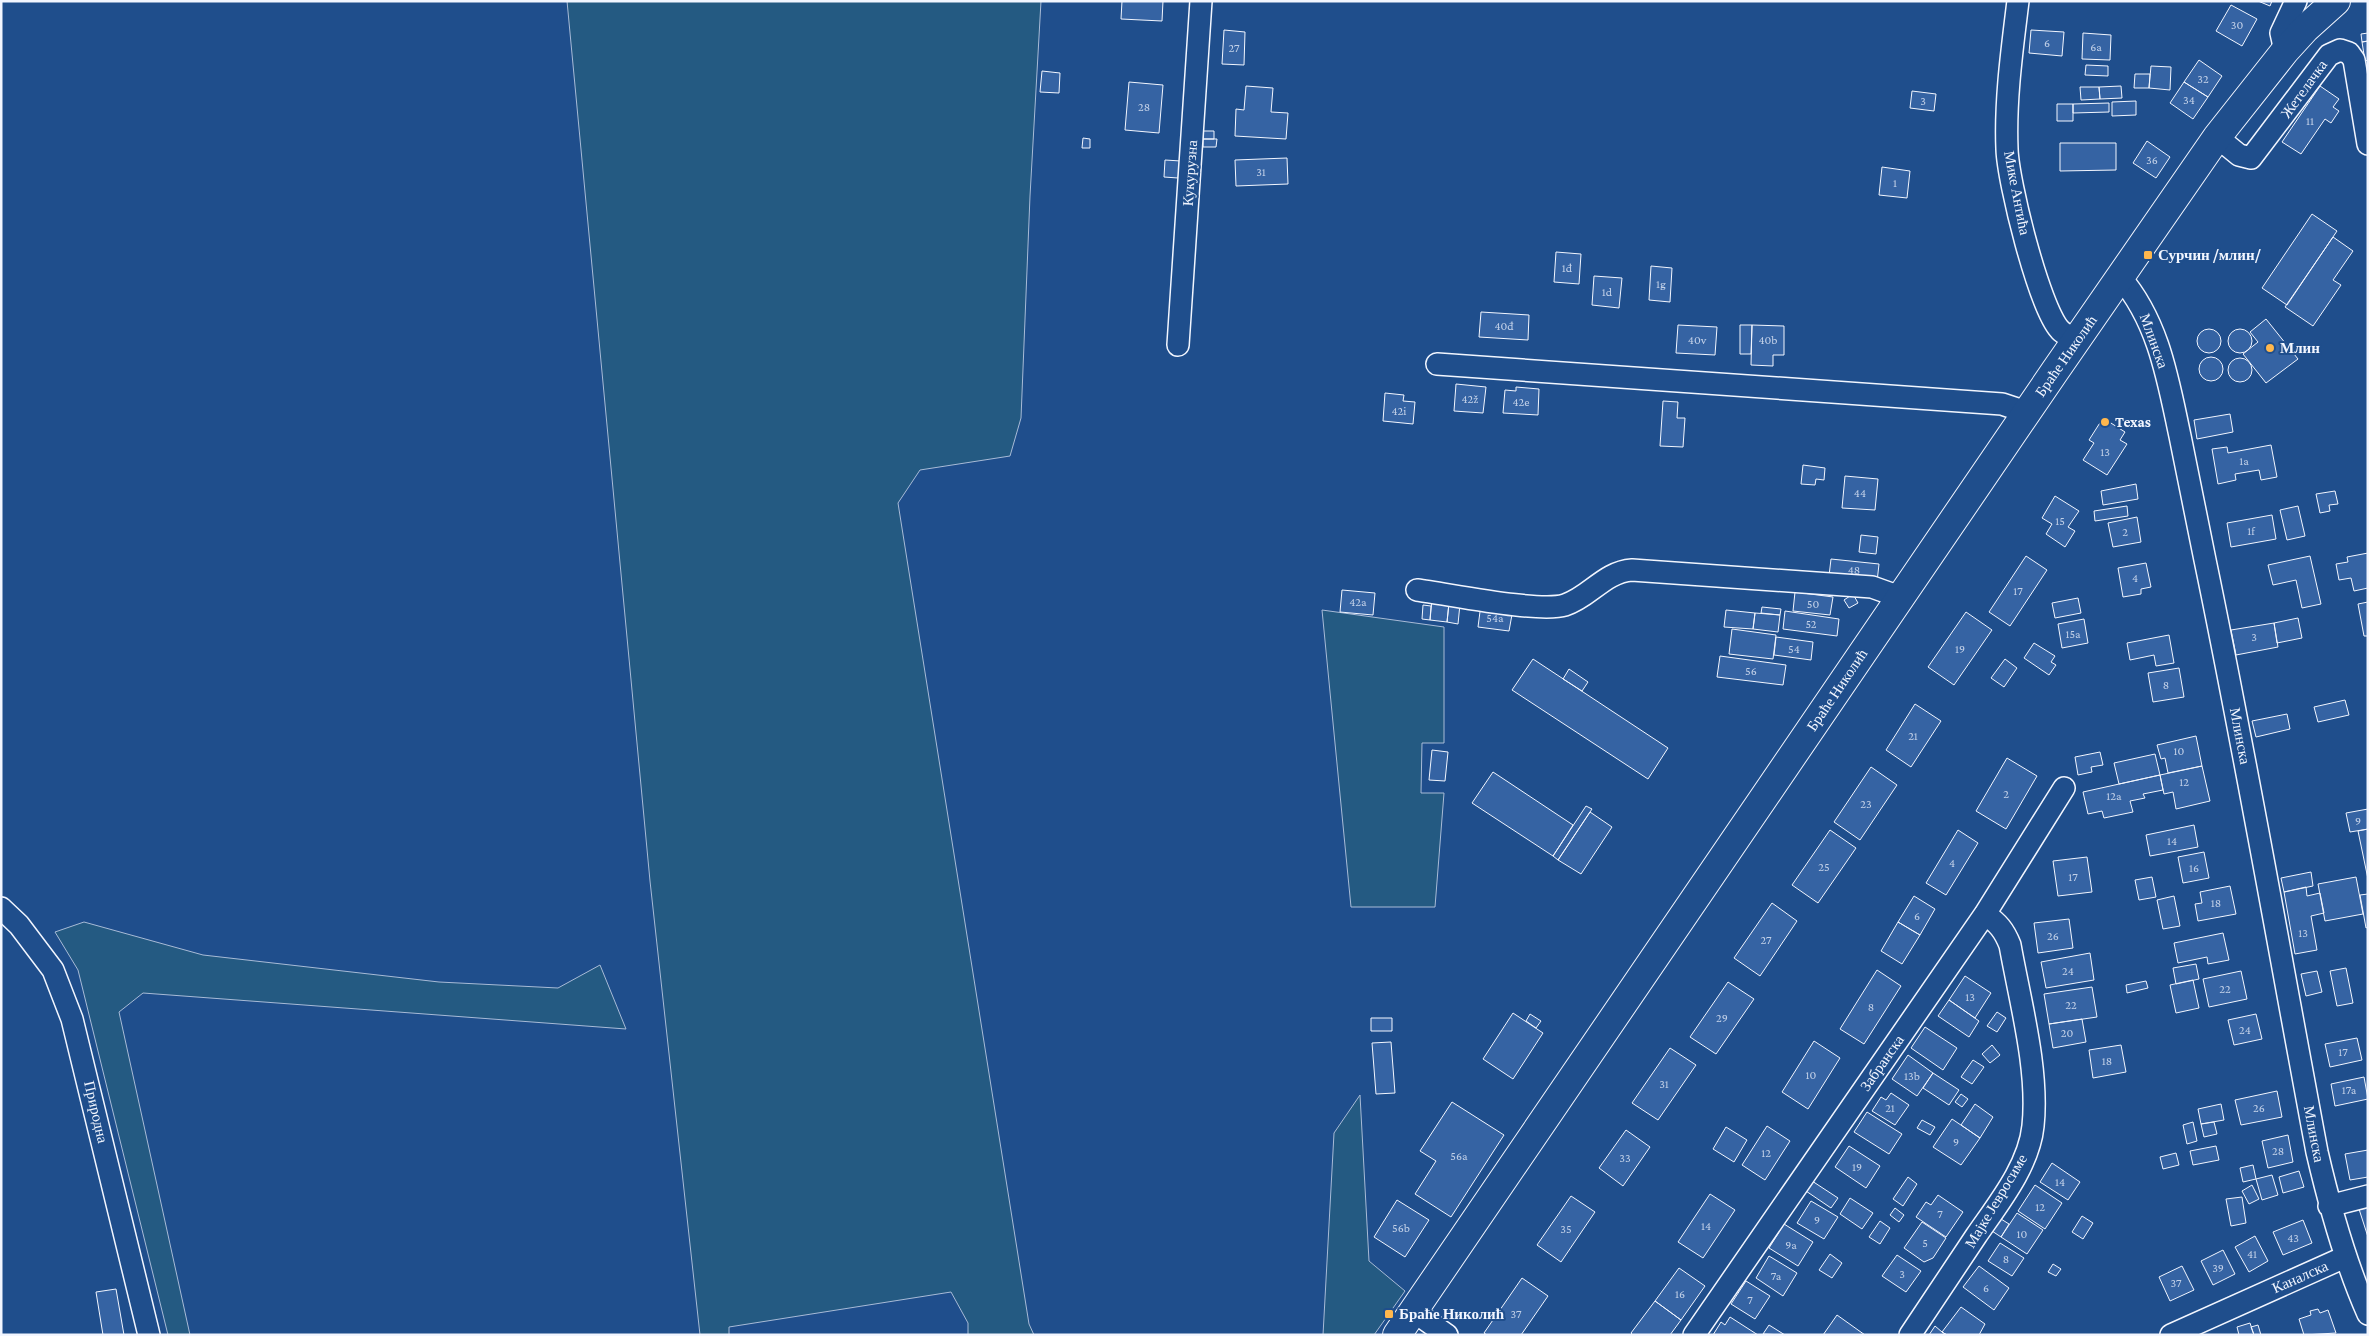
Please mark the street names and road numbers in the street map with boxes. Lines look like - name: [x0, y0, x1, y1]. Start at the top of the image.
- street label: Жетелачка: [2278, 57, 2330, 121]
- street label: Кукурузна: [1180, 139, 1200, 207]
- street label: Мике Антића: [2001, 150, 2033, 237]
- street label: Млинска: [2137, 311, 2171, 371]
- street label: Браће Николић: [2032, 312, 2100, 400]
- street label: Браће Николић: [1804, 646, 1871, 734]
- street label: Млинска: [2227, 706, 2253, 766]
- street label: Забранска: [1857, 1032, 1907, 1094]
- street label: Природна: [81, 1079, 111, 1145]
- street label: Млинска: [2301, 1104, 2327, 1164]
- street label: Мајке Јевросиме: [1962, 1151, 2030, 1251]
- street label: Каналска: [2270, 1258, 2331, 1296]

